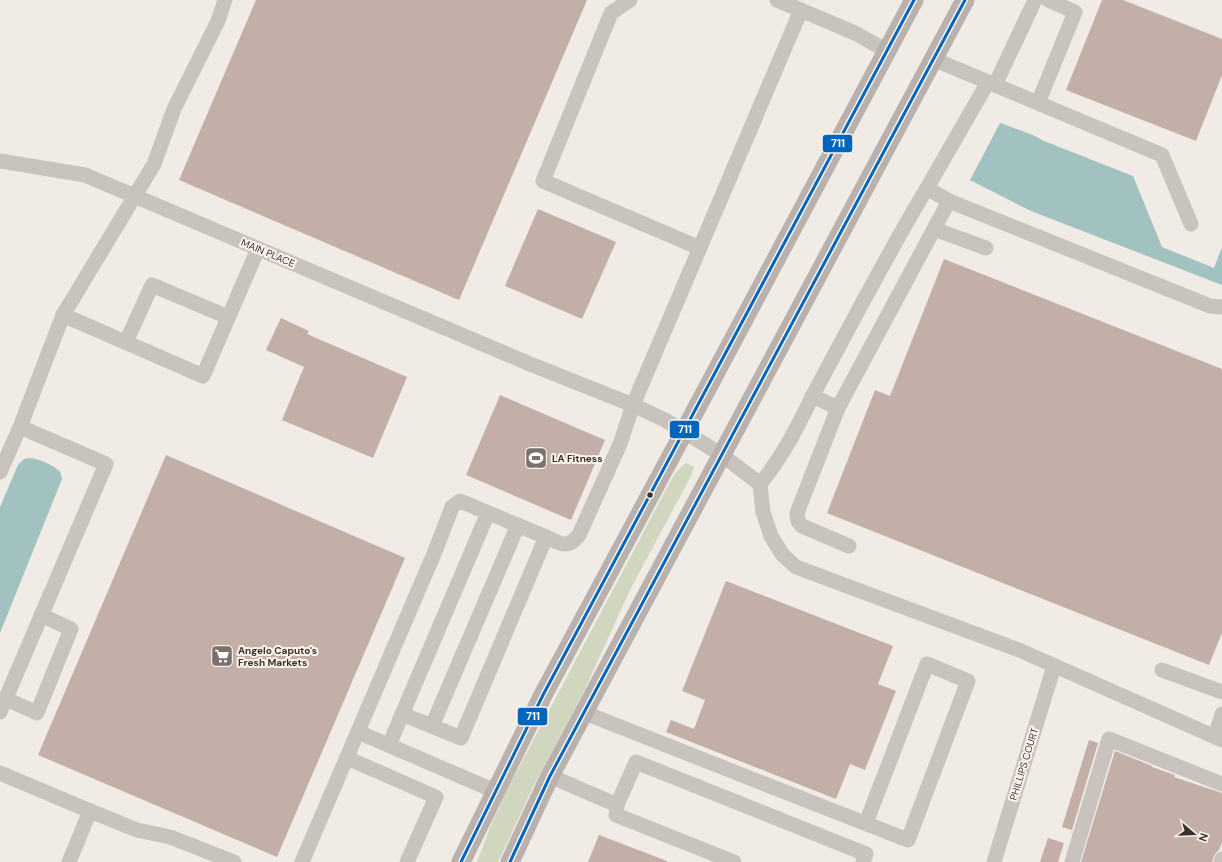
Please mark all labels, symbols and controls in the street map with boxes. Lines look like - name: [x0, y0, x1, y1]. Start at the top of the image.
- line badge: 711: [822, 134, 853, 153]
- text: 711: [831, 136, 845, 150]
- street label: MAIN PLACE: [239, 236, 297, 270]
- line badge: 711: [669, 420, 700, 439]
- text: 711: [678, 422, 692, 436]
- sports icon: LA Fitness: [523, 445, 549, 471]
- place label: LA Fitness: [552, 452, 602, 465]
- unlabelled marker: [645, 490, 655, 500]
- supermarket icon: Angelo Caputo's Fresh Markets: [209, 643, 235, 669]
- place label: Angelo Caputo's Fresh Markets: [238, 644, 317, 669]
- line badge: 711: [517, 707, 548, 726]
- text: 711: [526, 709, 540, 723]
- street label: PHILLIPS COURT: [1007, 726, 1041, 802]
- north arrow: [1174, 814, 1214, 854]
- text: N: [1196, 831, 1211, 843]

